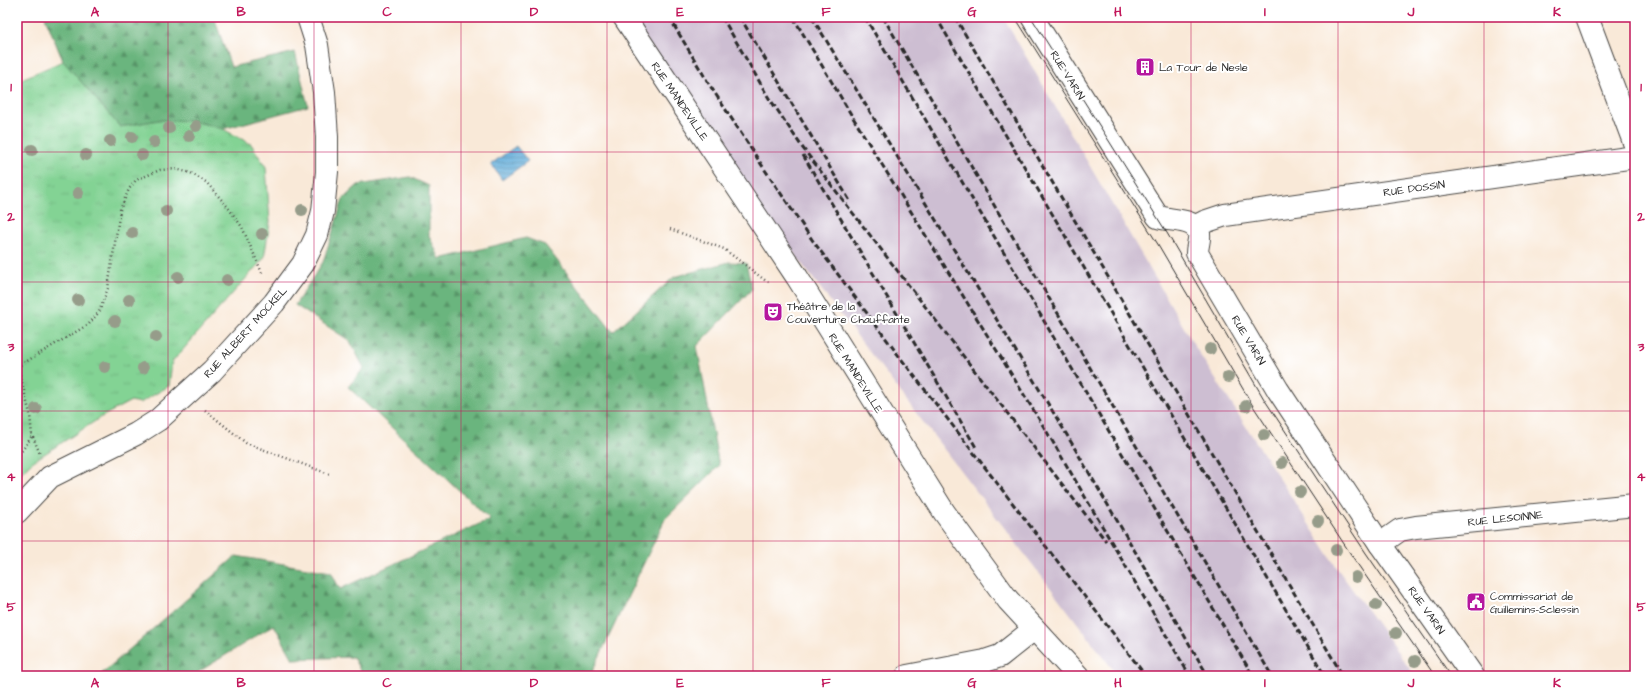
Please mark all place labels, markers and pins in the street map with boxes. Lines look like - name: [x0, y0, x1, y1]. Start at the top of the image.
- building icon: La Tour de Nesle: [1134, 56, 1156, 78]
- place label: La Tour de Nesle: [1159, 60, 1248, 75]
- place label: Théâtre de la Couverture Chauffante: [787, 299, 910, 327]
- theatre icon: Théâtre de la Couverture Chauffante: [762, 301, 784, 323]
- place label: Commissariat de Guillemins-Sclessin: [1490, 589, 1579, 617]
- public building icon: Commissariat de Guillemins-Sclessin: [1465, 591, 1487, 613]

